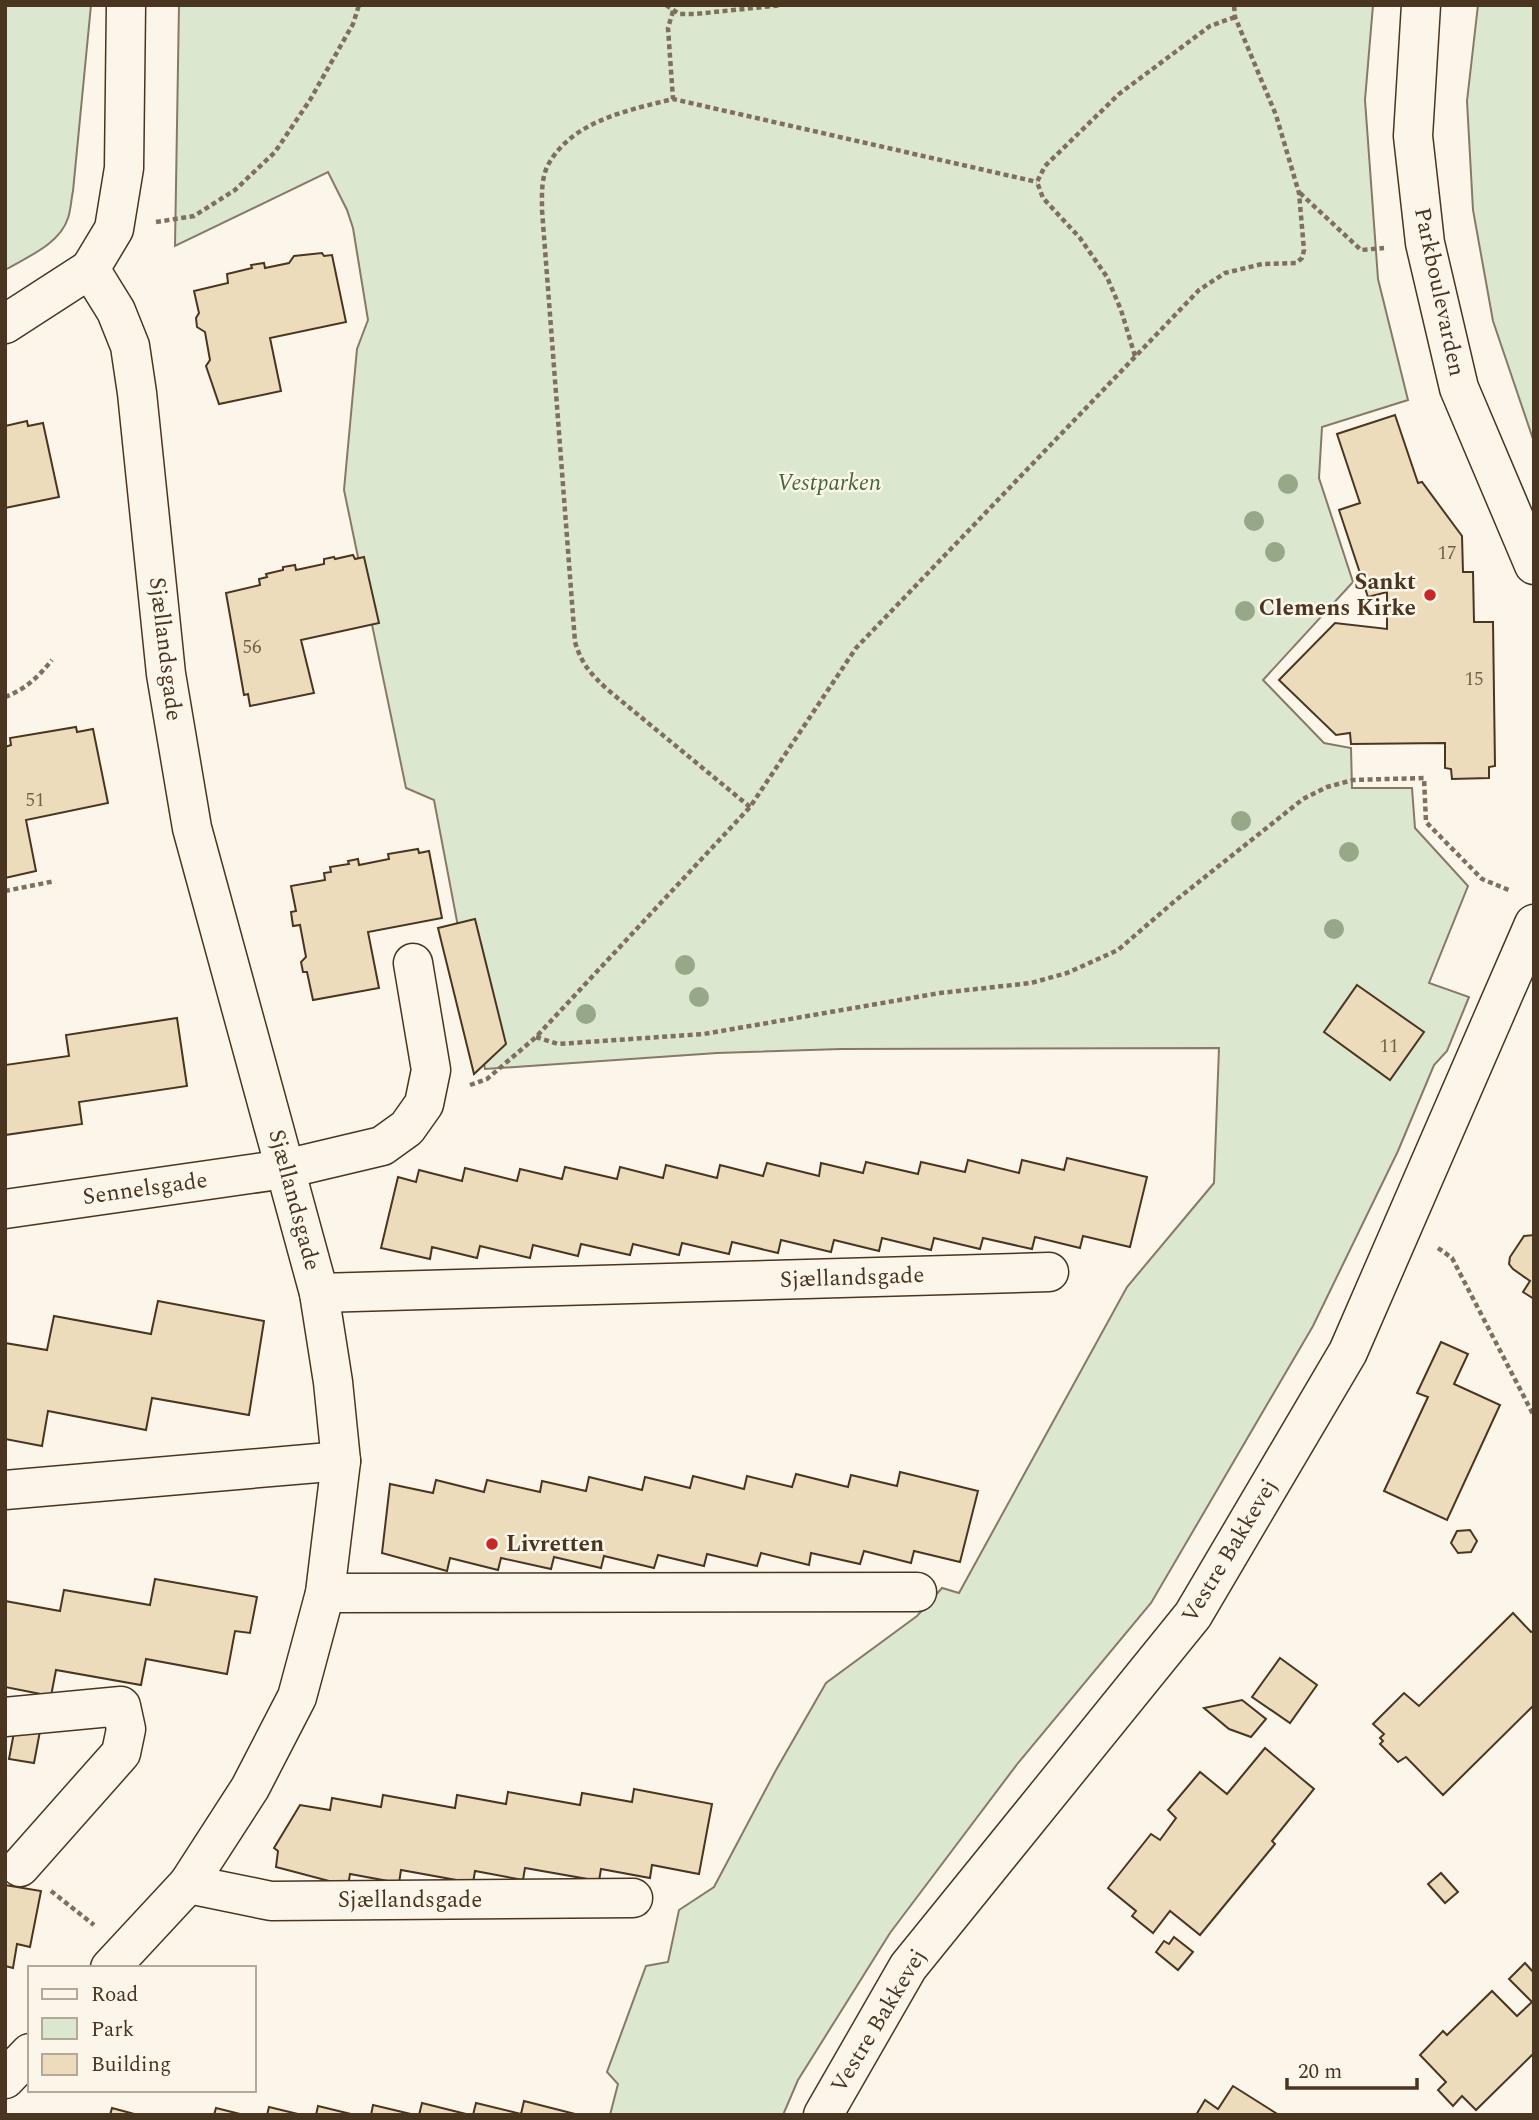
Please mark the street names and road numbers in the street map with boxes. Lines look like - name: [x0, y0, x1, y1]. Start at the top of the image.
- street label: Parkboulevarden: [1404, 204, 1474, 380]
- street label: Sjællandsgade: [139, 575, 191, 723]
- street label: Sjællandsgade: [258, 1126, 330, 1274]
- street label: Sennelsgade: [80, 1163, 210, 1215]
- street label: Sjællandsgade: [779, 1258, 925, 1298]
- street label: Vestre Bakkevej: [1173, 1472, 1287, 1630]
- street label: Sjællandsgade: [338, 1883, 482, 1918]
- street label: Vestre Bakkevej: [822, 1942, 936, 2100]

